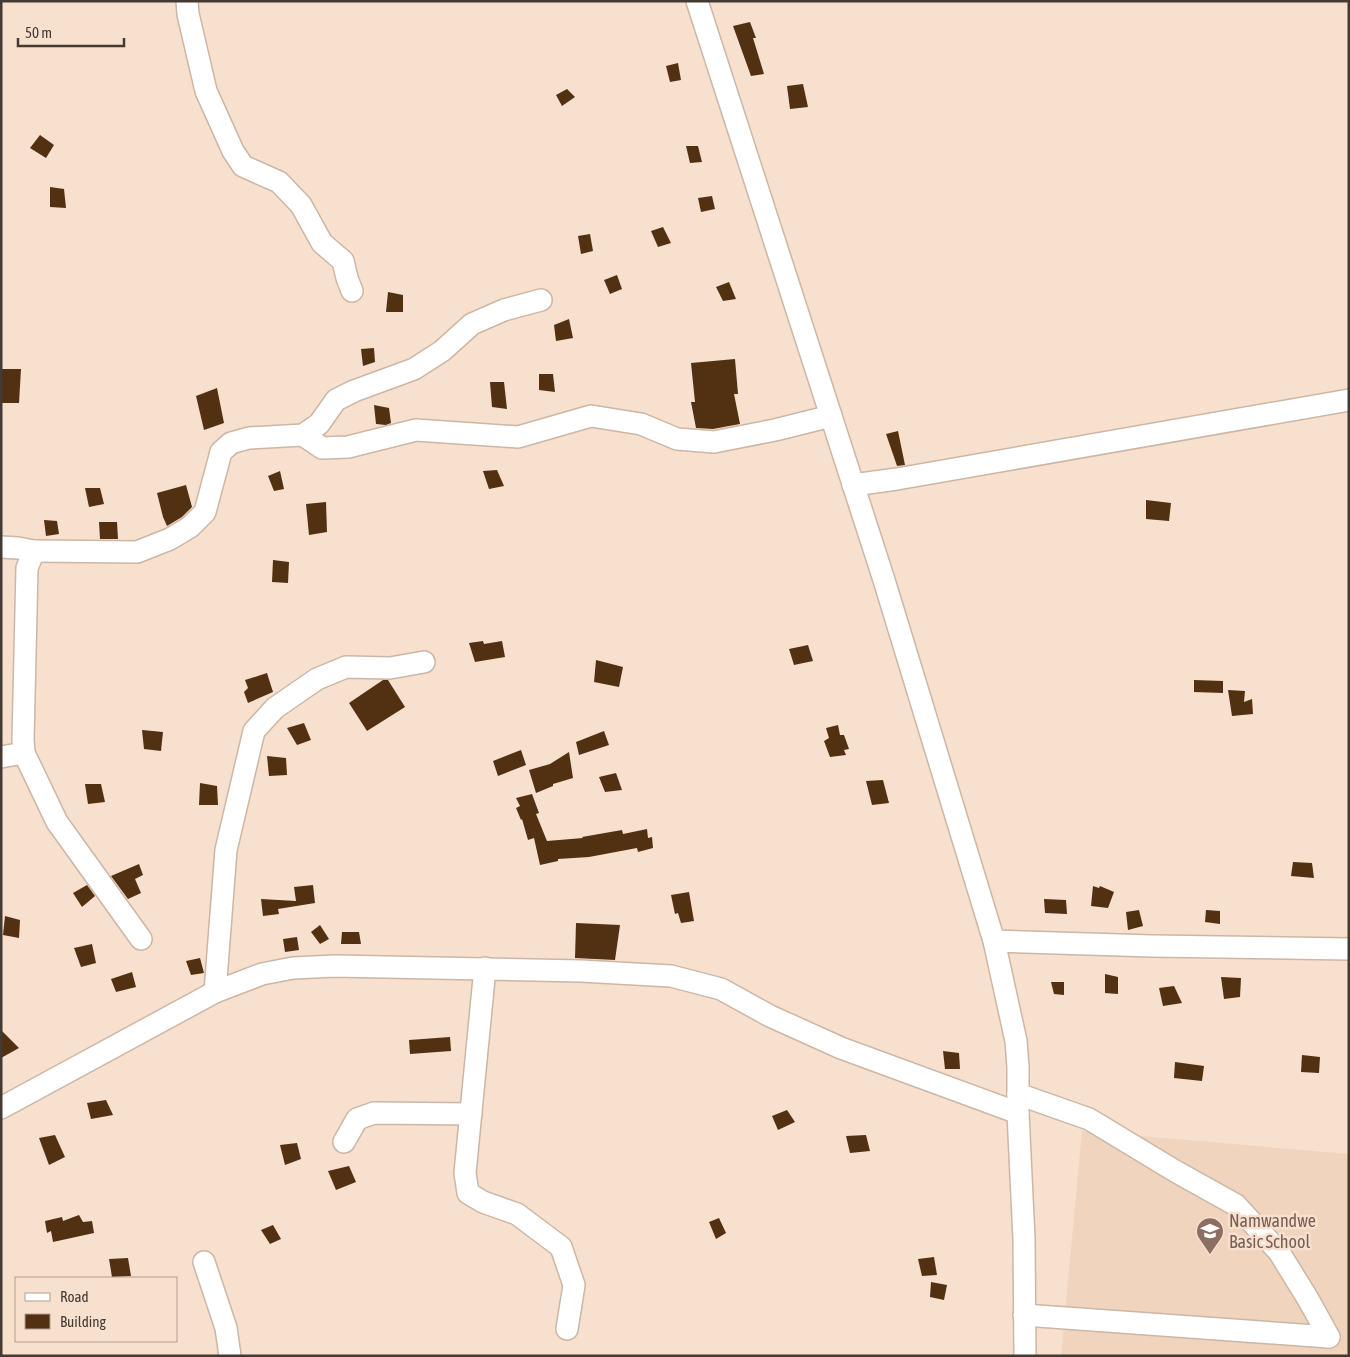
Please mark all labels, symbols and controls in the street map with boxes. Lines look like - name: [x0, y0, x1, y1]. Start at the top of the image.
- scale bar: [18, 15, 124, 47]
- text: 50 m: [25, 24, 52, 41]
- place label: Namwandwe Basic School: [1229, 1210, 1316, 1252]
- school or university icon: Namwandwe Basic School: [1195, 1216, 1225, 1255]
- legend: [15, 1277, 178, 1342]
- text: Road: [60, 1288, 89, 1305]
- text: Building: [60, 1313, 106, 1330]

